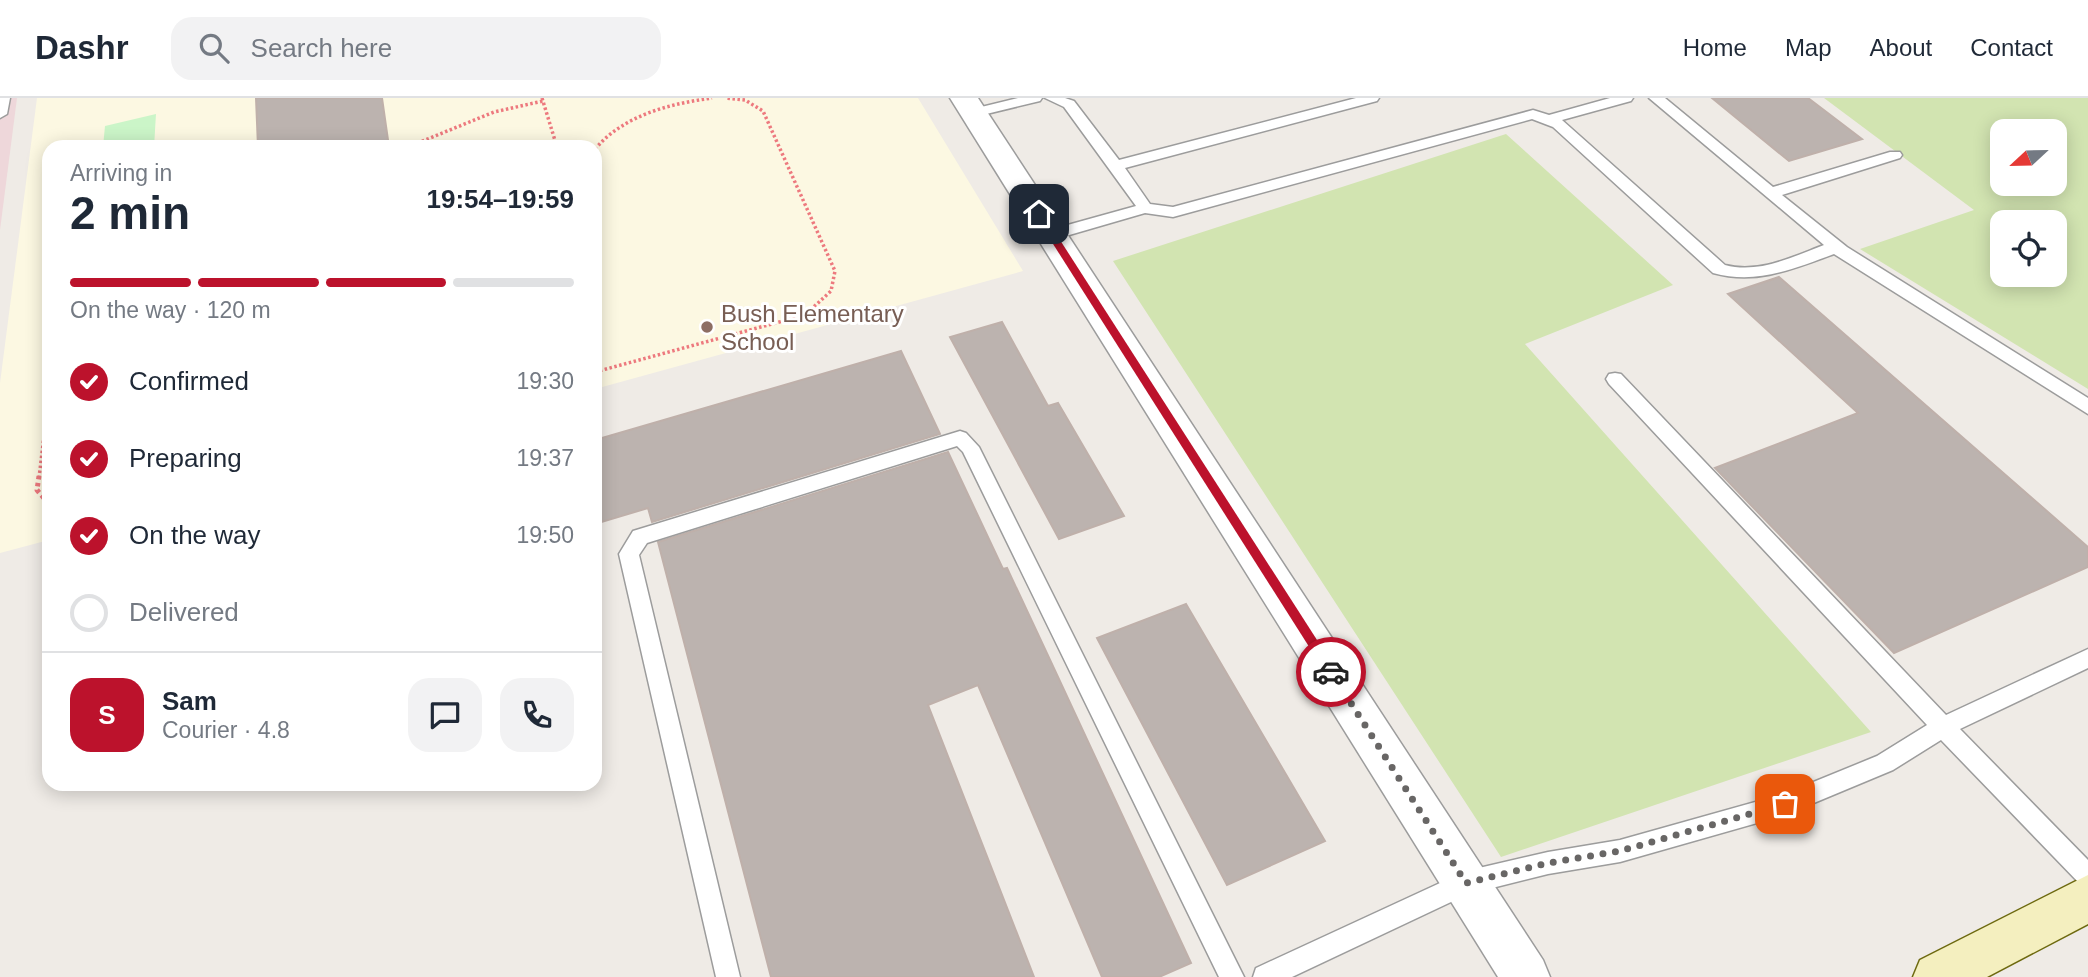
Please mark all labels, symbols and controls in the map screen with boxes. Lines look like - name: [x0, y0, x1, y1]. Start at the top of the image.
- search box: [171, 17, 661, 80]
- text: Dashr: [35, 29, 129, 66]
- icon: search: [195, 29, 233, 67]
- text: Search here: [251, 33, 392, 63]
- text: Home: [1683, 34, 1747, 61]
- text: Map: [1785, 34, 1832, 61]
- text: About: [1870, 34, 1932, 61]
- text: Contact: [1970, 34, 2053, 61]
- north arrow: [1990, 119, 2067, 196]
- map controls: [1990, 119, 2067, 287]
- text: Arriving in: [70, 160, 172, 186]
- text: 19:54–19:59: [427, 184, 574, 214]
- pin: [1009, 184, 1069, 244]
- text: 2 min: [70, 187, 190, 239]
- icon: home: [1020, 195, 1058, 233]
- button: locate: [1990, 210, 2067, 287]
- text: On the way · 120 m: [70, 297, 271, 323]
- place label: Bush Elementary School: [721, 300, 904, 355]
- marker: Bush Elementary School: [699, 319, 715, 335]
- icon: check: [70, 363, 108, 401]
- text: Confirmed: [129, 366, 249, 396]
- text: 19:30: [516, 368, 574, 394]
- icon: check: [70, 440, 108, 478]
- text: Preparing: [129, 443, 242, 473]
- text: 19:37: [516, 445, 574, 471]
- icon: check: [70, 517, 108, 555]
- text: On the way: [129, 520, 261, 550]
- text: 19:50: [516, 522, 574, 548]
- text: Delivered: [129, 597, 239, 627]
- courier: [1296, 637, 1366, 707]
- icon: car: [1312, 653, 1350, 691]
- button: chat: [408, 678, 482, 752]
- button: phone: [500, 678, 574, 752]
- text: Sam: [162, 686, 217, 716]
- text: S: [98, 700, 116, 730]
- text: Courier · 4.8: [162, 717, 290, 743]
- pin: [1755, 774, 1815, 834]
- icon: bag: [1766, 785, 1804, 823]

